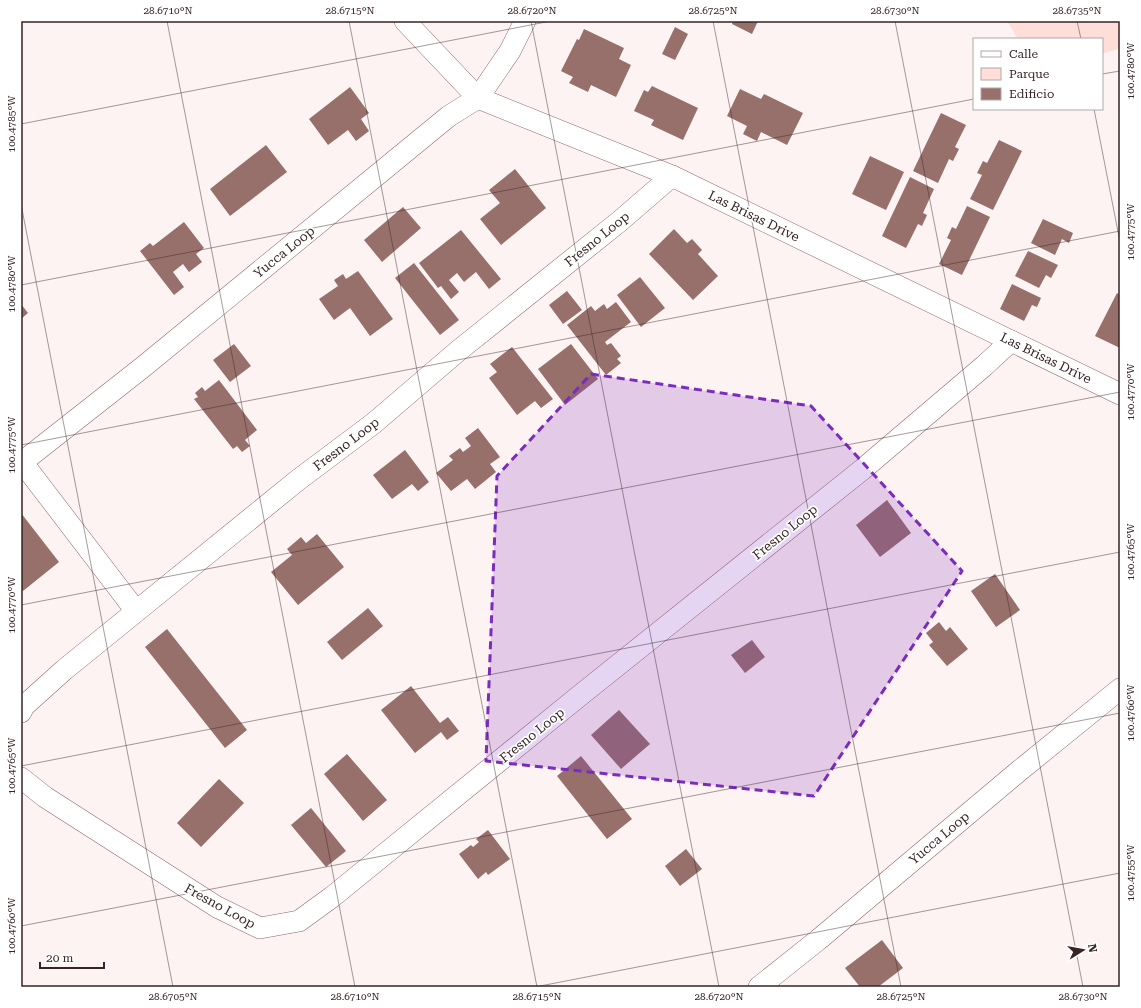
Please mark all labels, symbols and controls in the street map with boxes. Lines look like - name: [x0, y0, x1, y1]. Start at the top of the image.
- text: 28.6710°N: [143, 5, 193, 16]
- text: 28.6715°N: [325, 5, 375, 16]
- text: 28.6720°N: [507, 5, 557, 16]
- text: 28.6725°N: [688, 5, 738, 16]
- text: 28.6730°N: [870, 5, 920, 16]
- text: 28.6735°N: [1052, 5, 1102, 16]
- legend: [973, 38, 1103, 110]
- text: 100.4780°W: [1125, 42, 1136, 99]
- text: Calle: [1009, 47, 1039, 61]
- text: Parque: [1009, 67, 1050, 81]
- text: Edificio: [1009, 87, 1054, 101]
- text: 100.4785°W: [6, 95, 17, 152]
- street label: Las Brisas Drive: [706, 187, 802, 245]
- text: 100.4775°W: [1125, 203, 1136, 260]
- street label: Fresno Loop: [562, 208, 632, 270]
- street label: Yucca Loop: [251, 223, 317, 281]
- text: 100.4780°W: [6, 255, 17, 312]
- street label: Las Brisas Drive: [998, 329, 1094, 387]
- text: 100.4770°W: [1125, 363, 1136, 420]
- street label: Fresno Loop: [310, 414, 382, 474]
- text: 100.4775°W: [6, 416, 17, 473]
- street label: Fresno Loop: [750, 501, 820, 563]
- text: 100.4765°W: [1125, 523, 1136, 580]
- text: 100.4770°W: [6, 576, 17, 633]
- text: 100.4760°W: [1125, 684, 1136, 741]
- street label: Fresno Loop: [497, 704, 567, 766]
- text: 100.4765°W: [6, 737, 17, 794]
- street label: Yucca Loop: [906, 809, 972, 867]
- text: 100.4755°W: [1125, 844, 1136, 901]
- street label: Fresno Loop: [182, 880, 258, 932]
- text: 100.4760°W: [6, 897, 17, 954]
- north arrow: [1063, 930, 1103, 970]
- text: N: [1085, 943, 1100, 954]
- scale bar: [40, 944, 104, 970]
- text: 20 m: [46, 951, 73, 965]
- text: 28.6705°N: [148, 991, 198, 1002]
- text: 28.6710°N: [330, 991, 380, 1002]
- text: 28.6715°N: [512, 991, 562, 1002]
- text: 28.6720°N: [694, 991, 744, 1002]
- text: 28.6725°N: [876, 991, 926, 1002]
- text: 28.6730°N: [1058, 991, 1108, 1002]

